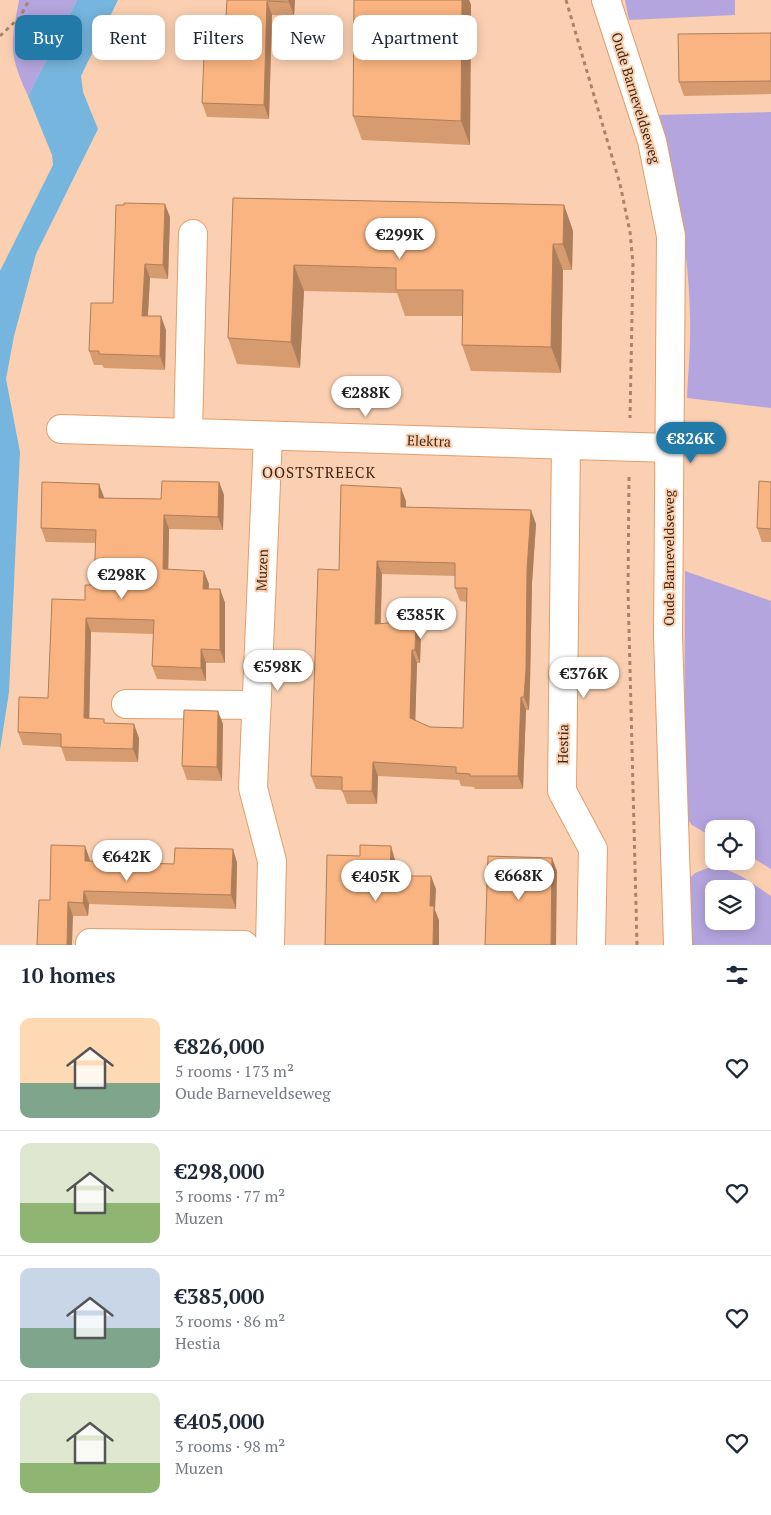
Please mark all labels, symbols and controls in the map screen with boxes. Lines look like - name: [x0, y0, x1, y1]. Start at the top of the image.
- chip: Buy: [15, 15, 82, 60]
- chip: Rent: [92, 15, 165, 60]
- chip: Filters: [175, 15, 262, 60]
- chip: New: [272, 15, 343, 60]
- chip: Apartment: [353, 15, 477, 60]
- street label: Oude Barneveldseweg: [607, 30, 666, 166]
- pin: €299K: [365, 218, 435, 260]
- text: €299K: [376, 223, 424, 245]
- pin: €288K: [331, 376, 401, 418]
- text: €288K: [342, 381, 390, 403]
- pin: €826K: [656, 422, 726, 464]
- text: €826K: [667, 427, 715, 449]
- street label: Elektra: [407, 430, 451, 451]
- district label: OOSTSTREECK: [262, 462, 376, 482]
- street label: Oude Barneveldseweg: [659, 489, 678, 626]
- street label: Muzen: [251, 548, 272, 591]
- pin: €298K: [87, 558, 157, 600]
- text: €298K: [98, 563, 146, 585]
- pin: €385K: [386, 598, 456, 640]
- text: €385K: [397, 603, 445, 625]
- pin: €598K: [243, 650, 313, 692]
- text: €598K: [254, 655, 302, 677]
- pin: €376K: [549, 656, 619, 699]
- text: €376K: [560, 662, 608, 684]
- street label: Hestia: [553, 724, 572, 764]
- map controls: [705, 820, 755, 930]
- button: locate: [705, 820, 755, 870]
- pin: €642K: [92, 840, 162, 882]
- text: €642K: [103, 845, 151, 867]
- pin: €668K: [484, 858, 554, 901]
- pin: €405K: [341, 860, 411, 902]
- text: €668K: [495, 864, 543, 886]
- text: €405K: [352, 865, 400, 887]
- button: layers: [705, 880, 755, 930]
- text: 10 homes: [20, 961, 116, 989]
- icon: filters: [723, 961, 751, 989]
- text: €826,000: [175, 1032, 264, 1060]
- icon: home: [60, 1038, 120, 1098]
- icon: heart: [723, 1054, 751, 1082]
- text: 5 rooms · 173 m²: [175, 1060, 294, 1082]
- text: Oude Barneveldseweg: [175, 1082, 331, 1104]
- text: €298,000: [175, 1157, 264, 1185]
- icon: home: [60, 1163, 120, 1223]
- icon: heart: [723, 1179, 751, 1207]
- text: 3 rooms · 77 m²: [175, 1185, 285, 1207]
- text: Muzen: [175, 1207, 223, 1229]
- text: €385,000: [175, 1282, 264, 1310]
- icon: home: [60, 1288, 120, 1348]
- icon: heart: [723, 1304, 751, 1332]
- text: 3 rooms · 86 m²: [175, 1310, 285, 1332]
- text: Hestia: [175, 1332, 220, 1354]
- text: €405,000: [175, 1407, 264, 1435]
- icon: home: [60, 1413, 120, 1473]
- icon: heart: [723, 1429, 751, 1457]
- text: 3 rooms · 98 m²: [175, 1435, 285, 1457]
- text: Muzen: [175, 1457, 223, 1479]

